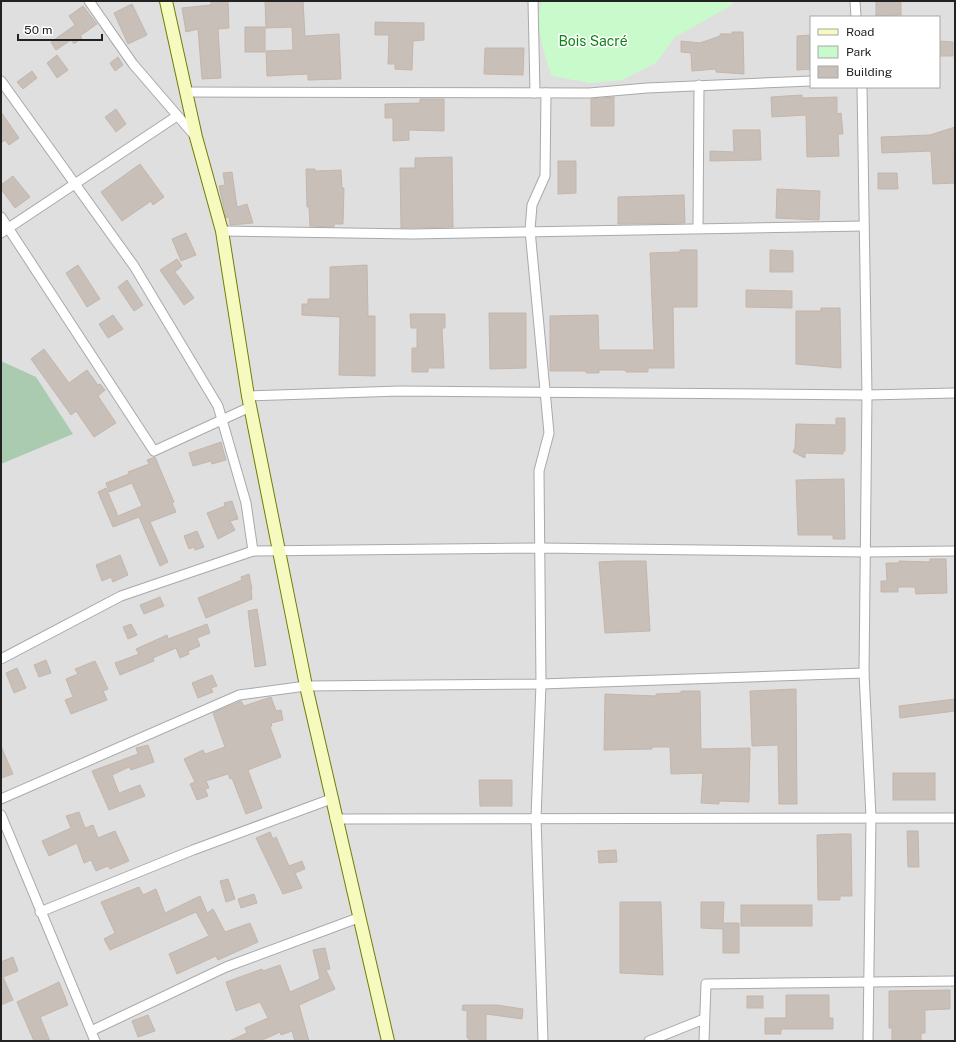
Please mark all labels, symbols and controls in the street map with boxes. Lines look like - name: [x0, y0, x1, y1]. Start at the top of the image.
- scale bar: [18, 16, 102, 42]
- legend: [810, 16, 940, 88]
- text: 50 m: [24, 23, 52, 37]
- text: Road: [846, 25, 874, 39]
- park label: Bois Sacré: [558, 33, 628, 49]
- text: Park: [846, 45, 872, 59]
- text: Building: [846, 65, 892, 79]

